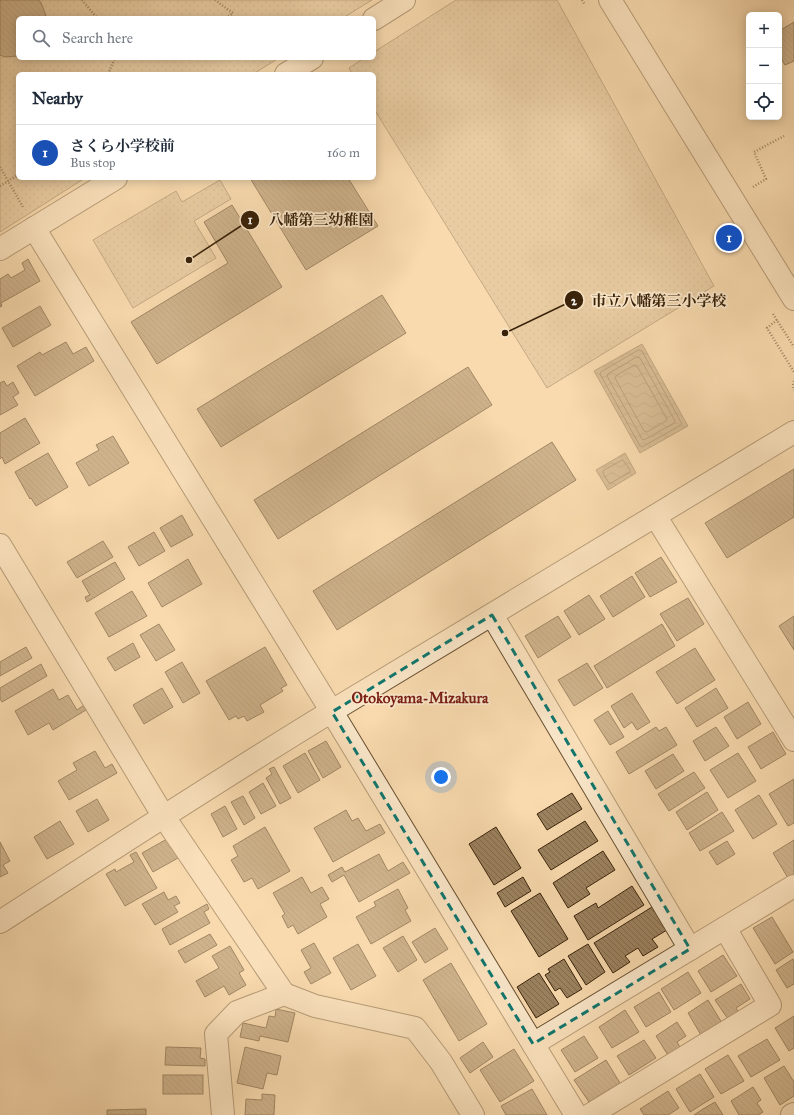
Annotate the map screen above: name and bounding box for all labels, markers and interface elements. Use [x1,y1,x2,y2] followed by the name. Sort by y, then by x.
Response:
[746,12,782,120] map controls
[746,12,782,48] button: +
[16,16,376,60] search box
[30,27,52,49] icon: search
[62,29,133,47] text: Search here
[746,48,782,84] button: −
[746,84,782,120] button: locate
[32,88,83,109] text: Nearby
[70,137,175,155] text: さくら小学校前
[42,145,48,161] text: 1
[327,145,360,161] text: 160 m
[70,155,116,171] text: Bus stop
[240,207,381,234] callout: 八幡第三幼稚園
[268,211,374,229] text: 八幡第三幼稚園
[248,213,253,227] text: 1
[716,223,742,253] pin: 1
[564,287,735,314] callout: 市立八幡第三小学校
[591,292,727,310] text: 市立八幡第三小学校
[571,294,578,308] text: 2
[352,689,489,708] district label: Otokoyama-Mizakura
[431,767,451,787] your location

